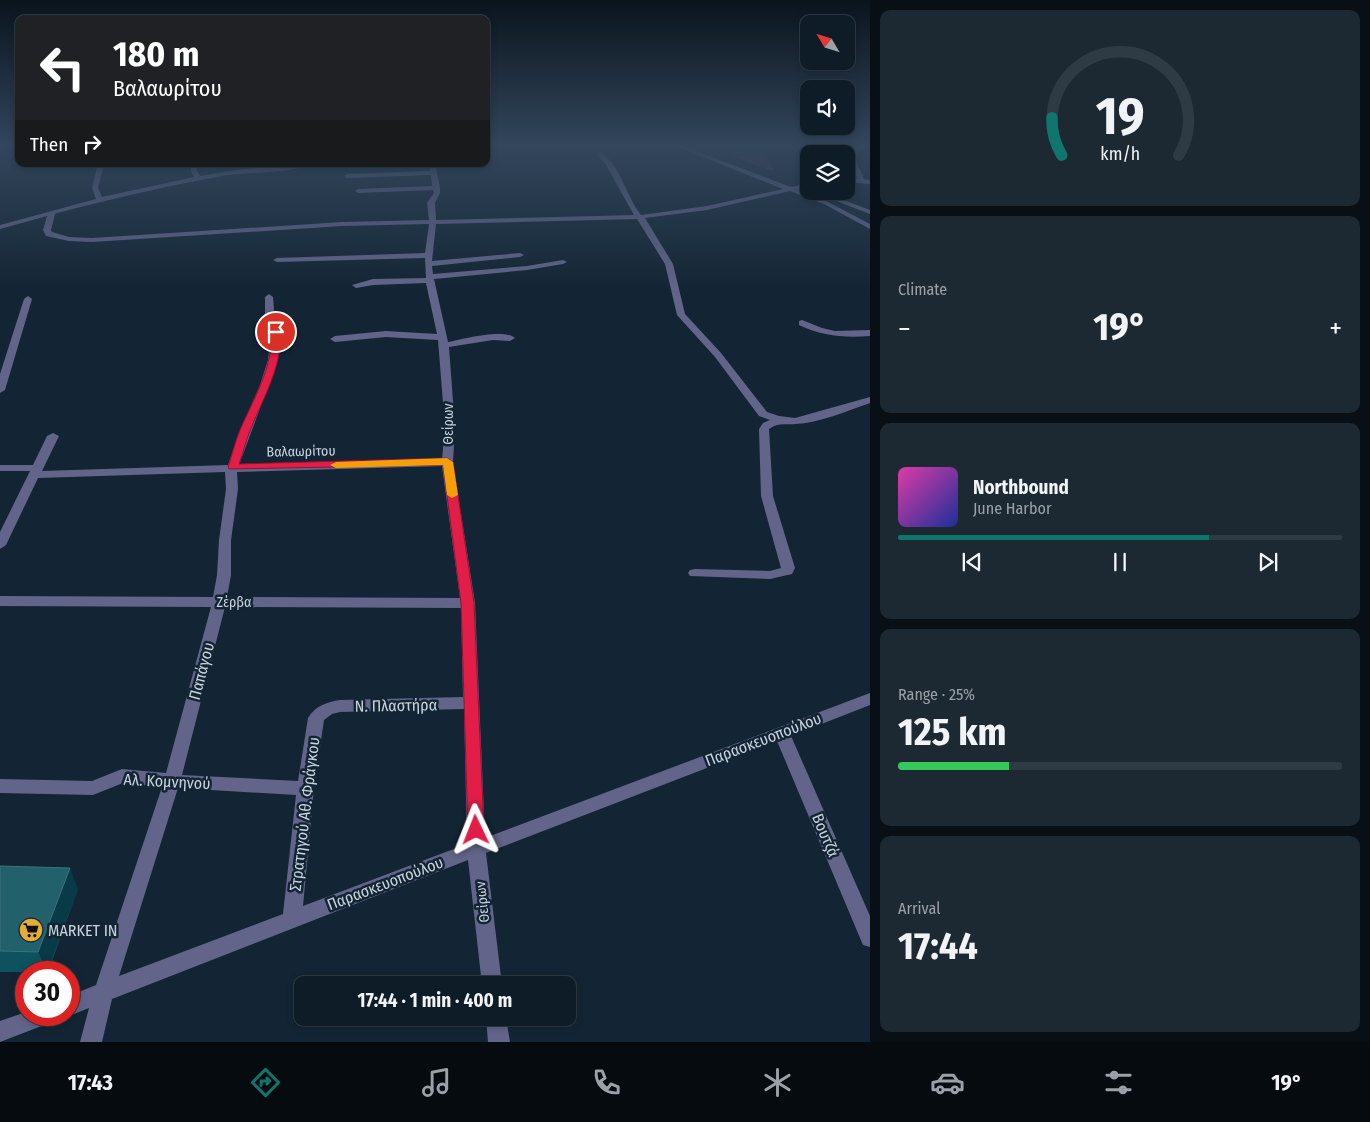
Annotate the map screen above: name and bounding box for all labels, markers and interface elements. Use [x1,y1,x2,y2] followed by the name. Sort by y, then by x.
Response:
[800,15,855,70] north arrow
[800,15,855,200] map controls
[113,33,199,75] text: 180 m
[30,35,95,100] icon: left
[113,75,222,102] text: Βαλαωρίτου
[800,80,855,135] button: sound
[1096,85,1144,148] text: 19
[78,130,106,158] icon: right
[30,133,68,156] text: Then
[1100,143,1140,165] text: km/h
[800,145,855,200] button: layers
[898,280,947,299] text: Climate
[1093,304,1147,350] text: 19°
[255,311,297,353] pin
[898,312,911,345] text: −
[1329,312,1342,345] text: +
[262,318,290,346] icon: arrive
[440,403,457,445] street label: Θείρων
[266,442,336,461] street label: Βαλαωρίτου
[973,476,1069,499] text: Northbound
[973,499,1051,518] text: June Harbor
[958,548,986,576] icon: previous
[1106,548,1134,576] icon: pause
[1254,548,1282,576] icon: next
[217,594,251,611] street label: Ζέρβα
[185,640,218,702] street label: Παπάγου
[898,685,975,704] text: Range · 25%
[355,695,437,716] street label: Ν. Πλαστήρα
[702,709,824,770] street label: Παρασκευοπούλου
[898,709,1007,755] text: 125 km
[286,736,323,892] street label: Στρατηγού Αθ. Φράγκου
[123,770,211,793] street label: Αλ. Κομνηνού
[449,803,501,855] position arrow
[808,811,843,860] street label: Βουτζά
[324,853,446,914] street label: Παρασκευοπούλου
[472,880,493,923] street label: Θείρων
[898,899,940,918] text: Arrival
[18,917,44,943] supermarket icon: MARKET IN
[48,921,118,940] place label: MARKET IN
[898,923,978,969] text: 17:44
[15,961,80,1026] speed limit sign: 30
[358,989,512,1012] text: 17:44 · 1 min · 400 m
[248,1065,283,1100] icon: directions
[419,1065,454,1100] icon: music
[589,1065,624,1100] icon: phone
[760,1065,795,1100] icon: climate
[930,1065,965,1100] icon: car
[1101,1065,1136,1100] icon: filters
[68,1069,113,1096] text: 17:43
[1271,1069,1302,1096] text: 19°

